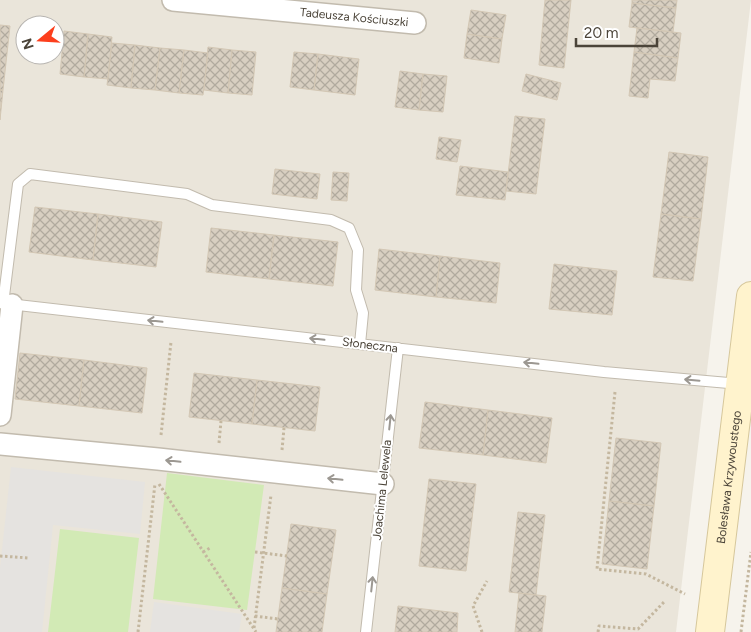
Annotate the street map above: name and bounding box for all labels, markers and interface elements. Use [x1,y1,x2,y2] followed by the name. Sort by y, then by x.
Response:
[299,5,409,29] street label: Tadeusza Kościuszki
[15,15,65,65] north arrow
[576,15,657,47] scale bar
[584,24,618,42] text: 20 m
[18,36,38,52] text: N
[148,316,164,326] one-way arrow
[309,334,325,344] one-way arrow
[341,335,399,355] street label: Słoneczna
[523,358,539,368] one-way arrow
[685,375,701,385] one-way arrow
[714,410,744,545] street label: Bolesława Krzywoustego
[385,414,395,430] one-way arrow
[370,439,394,541] street label: Joachima Lelewela
[165,456,181,466] one-way arrow
[327,474,343,484] one-way arrow
[367,576,377,592] one-way arrow

